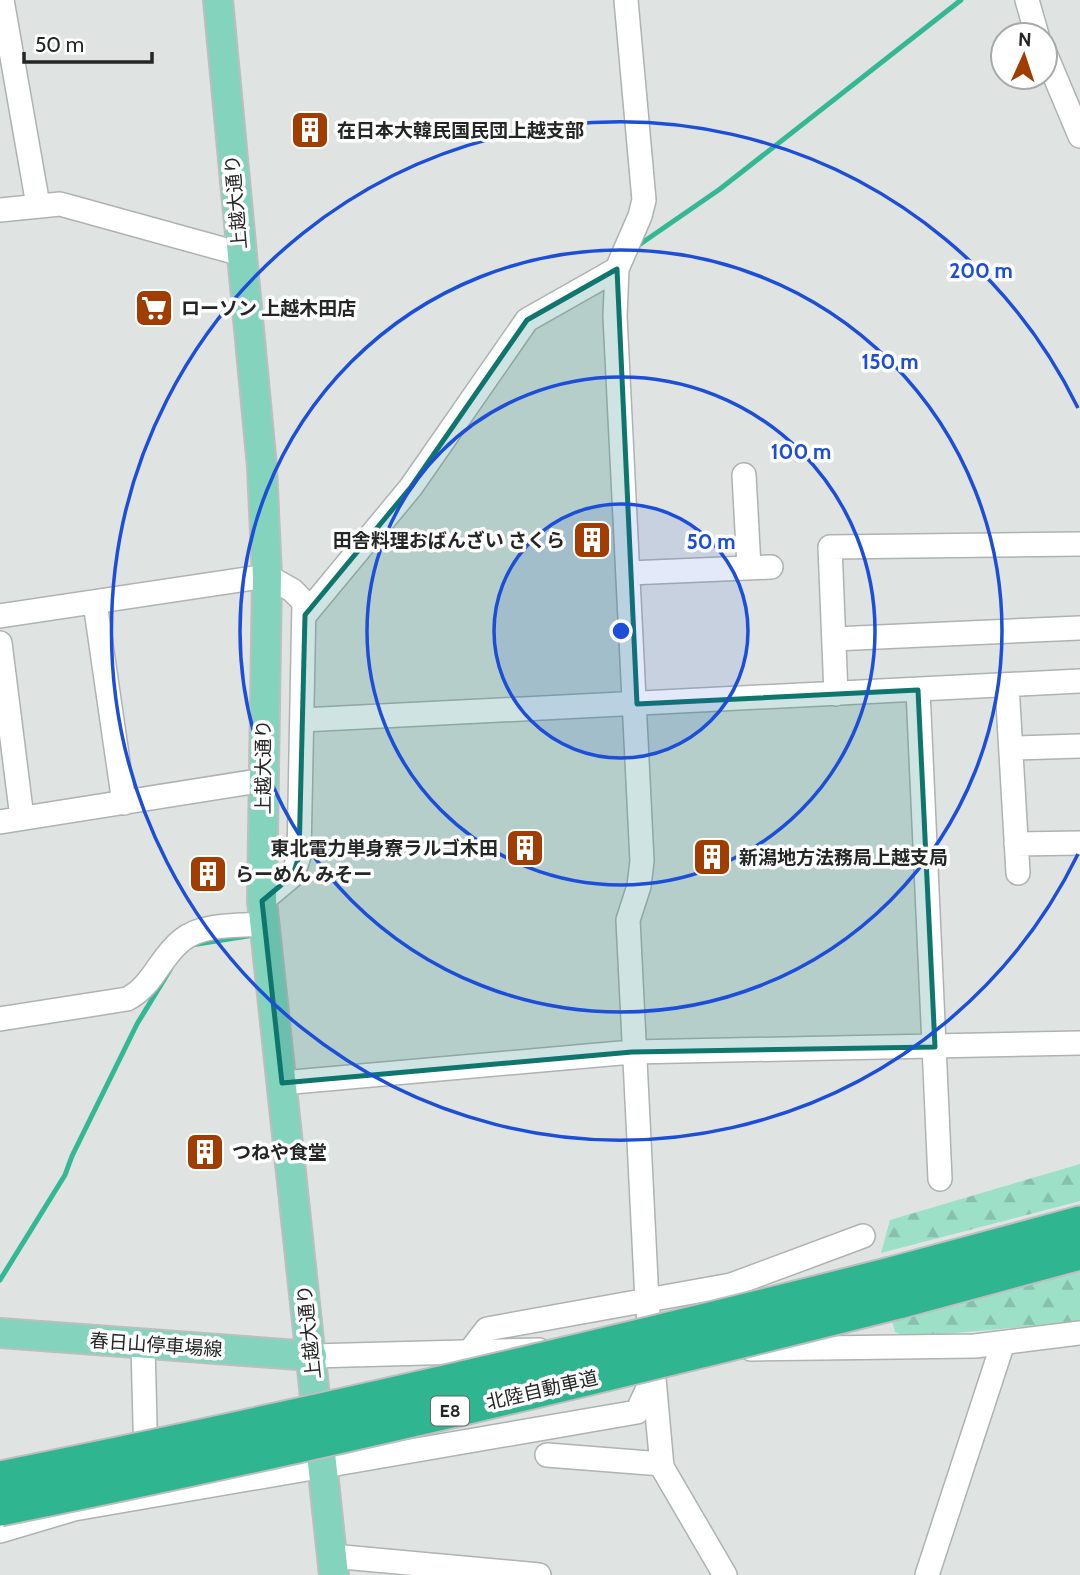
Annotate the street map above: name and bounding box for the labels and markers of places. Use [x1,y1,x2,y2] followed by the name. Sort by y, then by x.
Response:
[289,109,331,151] building icon: 在日本大韓民国民団上越支部
[337,119,584,142] place label: 在日本大韓民国民団上越支部
[133,287,175,329] supermarket icon: ローソン 上越木田店
[181,297,356,320] place label: ローソン 上越木田店
[571,519,613,561] building icon: 田舎料理おばんざい さくら
[333,529,565,552] place label: 田舎料理おばんざい さくら
[609,619,633,643] centre of rings
[504,827,546,869] building icon: 東北電力単身寮ラルゴ木田
[691,836,733,878] building icon: 新潟地方法務局上越支局
[270,837,498,860] place label: 東北電力単身寮ラルゴ木田
[739,846,948,869] place label: 新潟地方法務局上越支局
[187,853,229,895] building icon: らーめん みそー
[235,863,372,886] place label: らーめん みそー
[184,1131,226,1173] building icon: つねや食堂
[232,1141,327,1164] place label: つねや食堂

